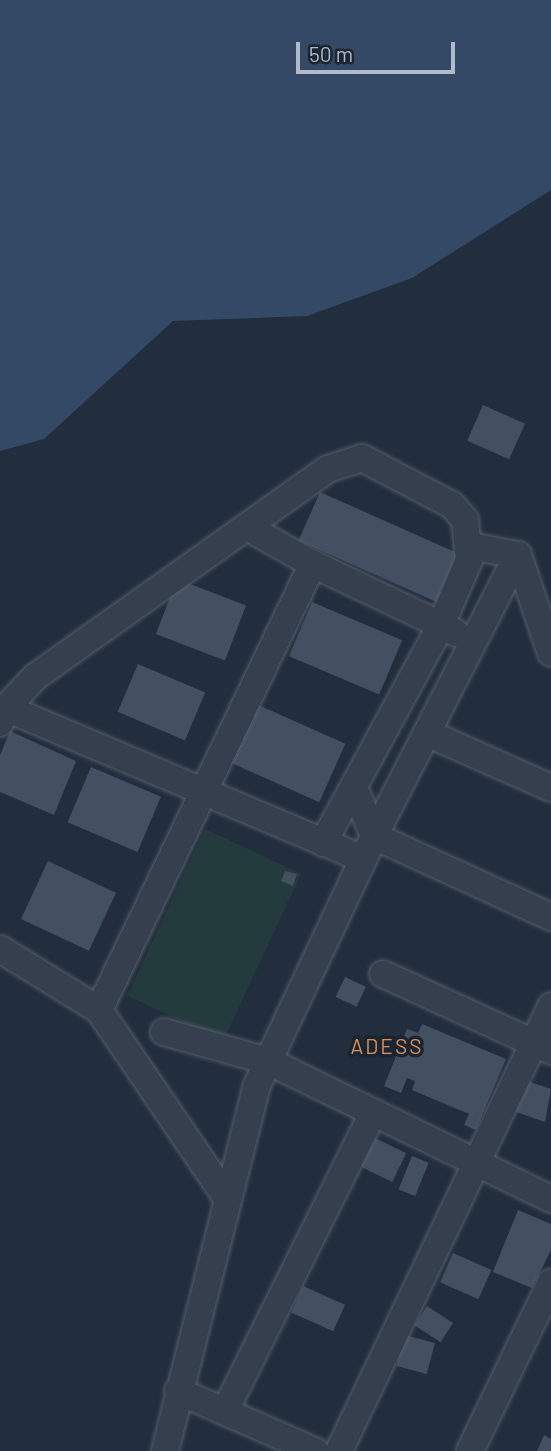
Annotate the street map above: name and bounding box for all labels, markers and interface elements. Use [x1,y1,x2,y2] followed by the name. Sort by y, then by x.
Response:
[299,28,458,72] scale bar
[309,41,353,66] text: 50 m
[351,1033,423,1059] district label: ADESS

